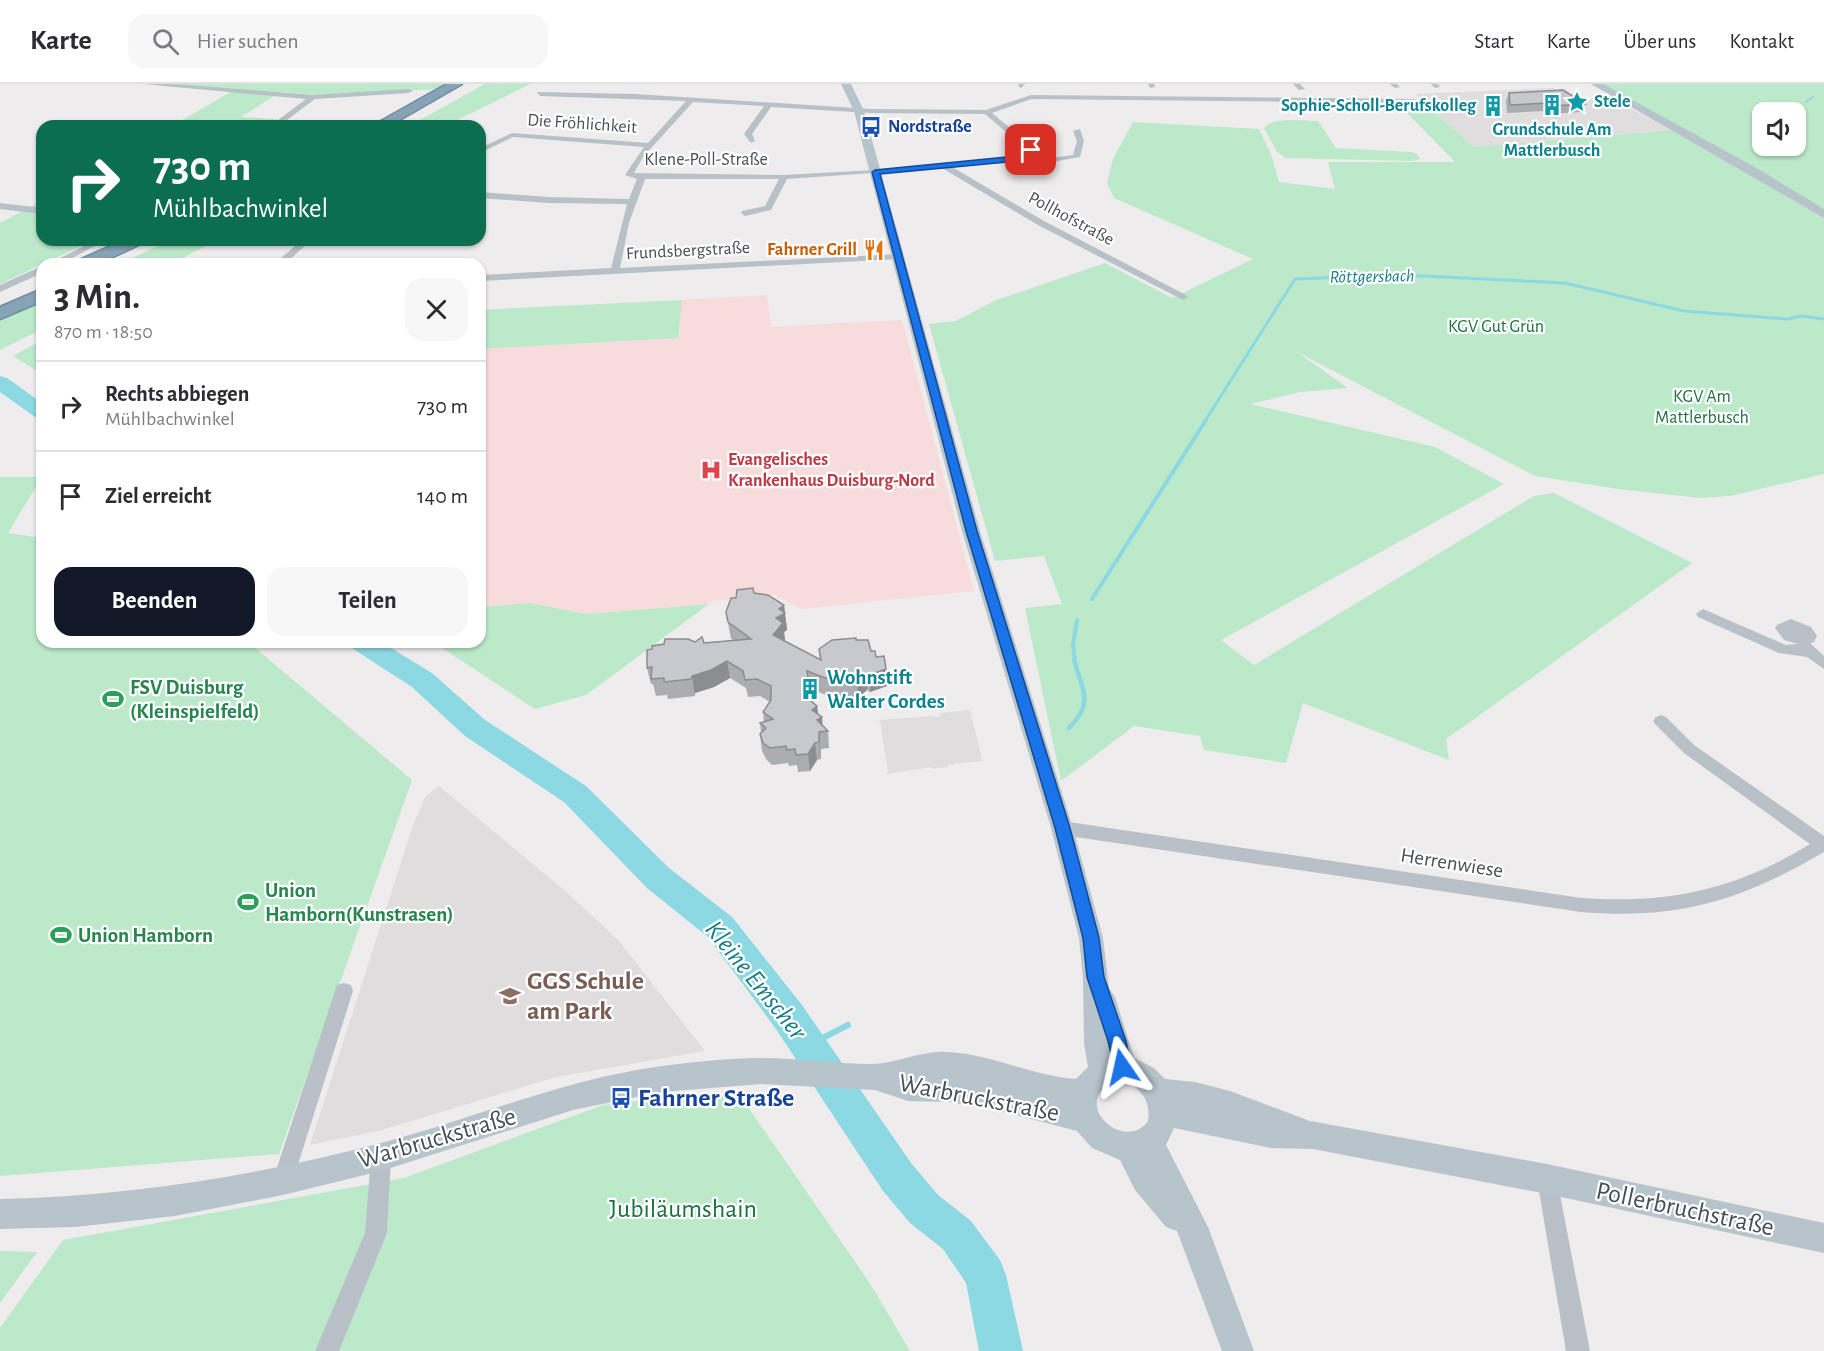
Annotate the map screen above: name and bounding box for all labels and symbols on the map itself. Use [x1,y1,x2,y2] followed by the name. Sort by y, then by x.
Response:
[1565,90,1589,114] place icon: Stele
[1540,93,1564,117] building icon: Grundschule Am Mattlerbusch
[1594,93,1631,111] place label: Stele
[1481,94,1505,118] building icon: Sophie-Scholl-Berufskolleg
[1281,97,1477,115] place label: Sophie-Scholl-Berufskolleg
[527,111,638,137] street label: Die Fröhlichkeit
[859,115,883,139] bus stop icon: Nordstraße
[888,118,972,136] place label: Nordstraße
[1493,121,1611,160] place label: Grundschule Am Mattlerbusch
[1005,124,1056,175] pin
[644,151,768,169] street label: Klene-Poll-Straße
[1025,189,1117,249] street label: Pollhofstraße
[862,238,886,262] restaurant icon: Fahrner Grill
[626,239,750,263] street label: Frundsbergstraße
[767,241,857,259] place label: Fahrner Grill
[1329,267,1415,287] water label: Röttgersbach
[1448,318,1544,336] park label: KGV Gut Grün
[1655,388,1749,427] park label: KGV Am Mattlerbusch
[728,451,935,490] place label: Evangelisches Krankenhaus Duisburg-Nord
[699,458,723,482] hospital icon: Evangelisches Krankenhaus Duisburg-Nord
[827,667,945,712] place label: Wohnstift Walter Cordes
[130,677,260,722] place label: FSV Duisburg (Kleinspielfeld)
[798,677,822,701] building icon: Wohnstift Walter Cordes
[101,687,125,711] sports icon: FSV Duisburg (Kleinspielfeld)
[1399,845,1505,881] street label: Herrenwiese
[265,880,454,925] place label: Union Hamborn(Kunstrasen)
[236,890,260,914] sports icon: Union Hamborn(Kunstrasen)
[700,915,813,1046] water label: Kleine Emscher
[49,923,73,947] sports icon: Union Hamborn
[78,925,213,946] place label: Union Hamborn
[527,968,644,1024] place label: GGS Schule am Park
[498,984,522,1008] school or university icon: GGS Schule am Park
[1090,1035,1154,1099] position arrow
[896,1070,1062,1126] street label: Warbruckstraße
[638,1085,794,1111] place label: Fahrner Straße
[609,1086,633,1110] bus stop icon: Fahrner Straße
[355,1103,519,1173] street label: Warbruckstraße
[1594,1177,1776,1241] street label: Pollerbruchstraße
[609,1196,757,1222] park label: Jubiläumshain

